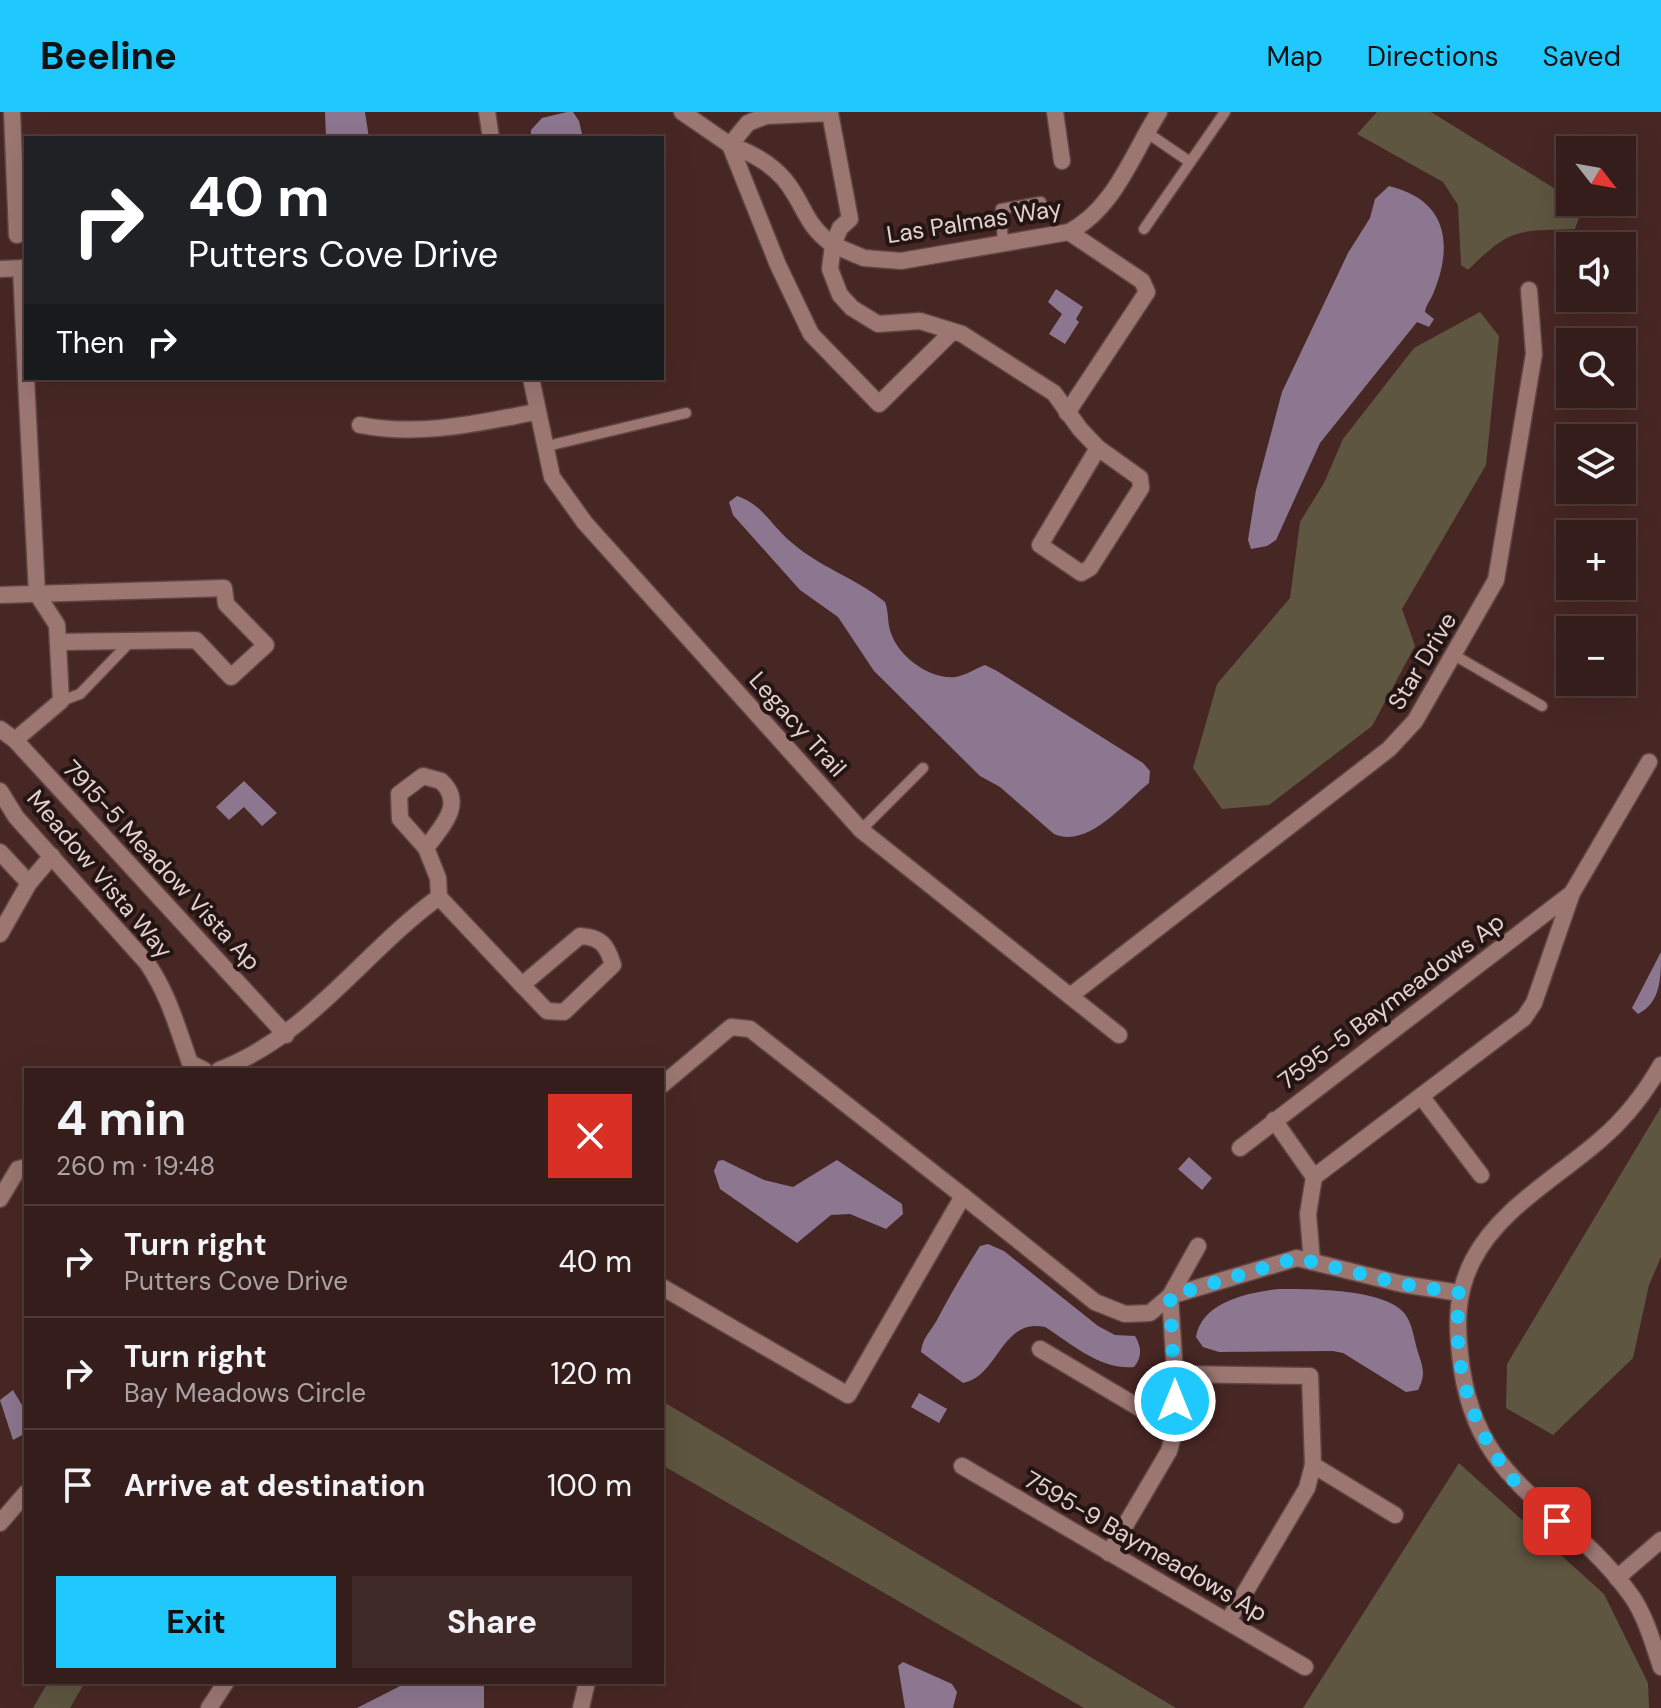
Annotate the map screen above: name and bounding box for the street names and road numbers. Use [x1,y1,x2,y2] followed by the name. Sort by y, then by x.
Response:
[884,192,1064,250] street label: Las Palmas Way
[1381,607,1463,715] street label: Star Drive
[743,665,853,783] street label: Legacy Trail
[56,753,268,977] street label: 7915-5 Meadow Vista Ap
[20,783,180,965] street label: Meadow Vista Way
[1272,906,1510,1096] street label: 7595-5 Baymeadows Ap
[1019,1464,1273,1628] street label: 7595-9 Baymeadows Ap

